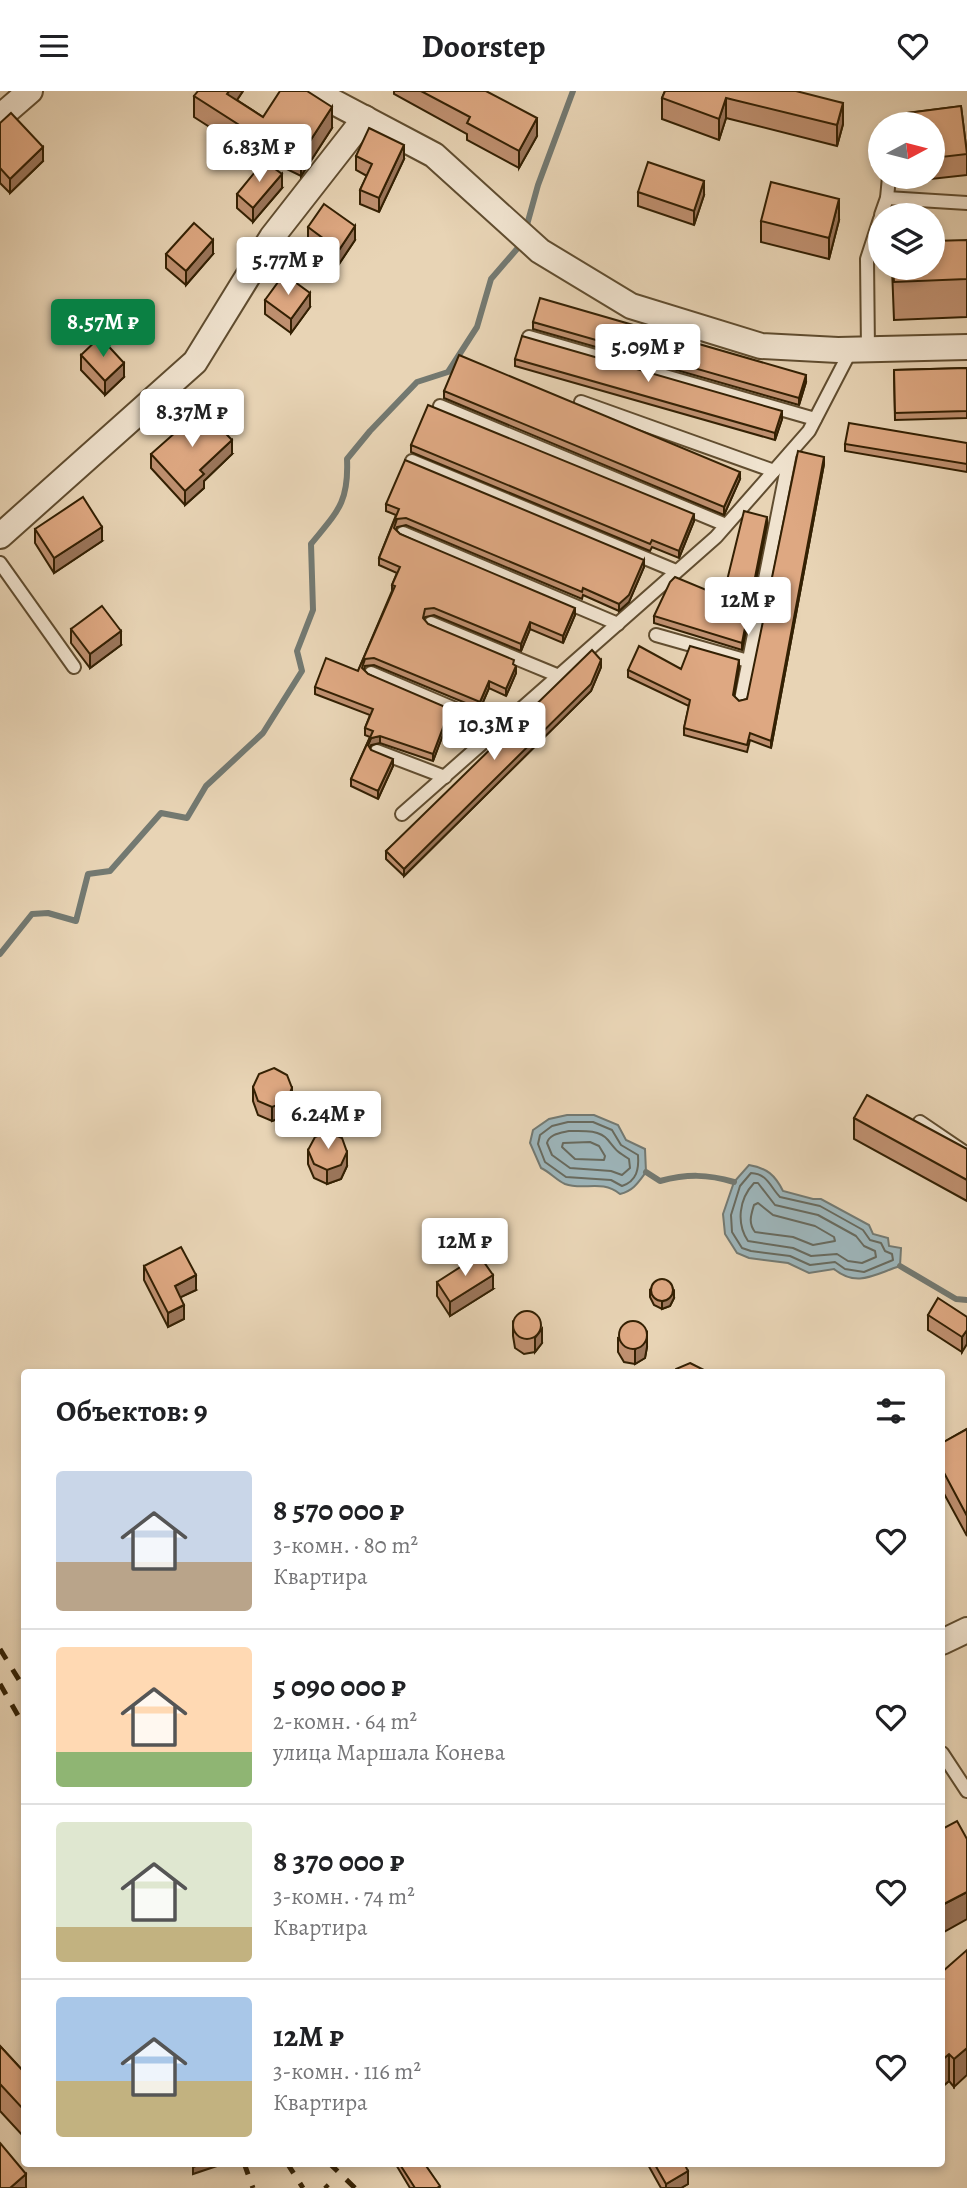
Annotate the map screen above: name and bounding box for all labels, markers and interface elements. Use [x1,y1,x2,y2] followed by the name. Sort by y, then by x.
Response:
[422,24,545,68] text: Doorstep
[35,27,73,65] icon: menu
[894,27,932,65] icon: heart
[868,112,945,189] north arrow
[868,112,945,280] map controls
[194,125,324,184] pin: 6.83M ₽
[222,131,296,162] text: 6.83M ₽
[868,203,945,280] button: layers
[223,237,353,297] pin: 5.77M ₽
[253,244,323,275] text: 5.77M ₽
[38,299,168,359] pin: 8.57M ₽
[67,306,139,337] text: 8.57M ₽
[583,324,713,384] pin: 5.09M ₽
[611,331,685,362] text: 5.09M ₽
[127,389,257,449] pin: 8.37M ₽
[156,396,228,427] text: 8.37M ₽
[699,577,797,637] pin: 12M ₽
[721,584,775,615] text: 12M ₽
[429,703,559,762] pin: 10.3M ₽
[458,709,530,740] text: 10.3M ₽
[263,1091,393,1151] pin: 6.24M ₽
[291,1098,365,1129] text: 6.24M ₽
[416,1219,514,1278] pin: 12M ₽
[438,1225,492,1256] text: 12M ₽
[56,1391,208,1431] text: Объектов: 9
[872,1392,910,1430] icon: filters
[273,1490,404,1530] text: 8 570 000 ₽
[112,1499,196,1583] icon: home
[872,1522,910,1560] icon: heart
[273,1530,418,1561] text: 3-комн. · 80 m²
[273,1561,368,1592] text: Квартира
[273,1666,406,1706] text: 5 090 000 ₽
[112,1675,196,1759] icon: home
[872,1698,910,1736] icon: heart
[273,1706,417,1737] text: 2-комн. · 64 m²
[273,1737,505,1768] text: улица Маршала Конева
[273,1841,404,1881] text: 8 370 000 ₽
[112,1850,196,1934] icon: home
[872,1873,910,1911] icon: heart
[273,1881,415,1912] text: 3-комн. · 74 m²
[273,1912,368,1943] text: Квартира
[273,2016,344,2056] text: 12M ₽
[112,2025,196,2109] icon: home
[872,2048,910,2086] icon: heart
[273,2056,421,2087] text: 3-комн. · 116 m²
[273,2087,368,2118] text: Квартира

